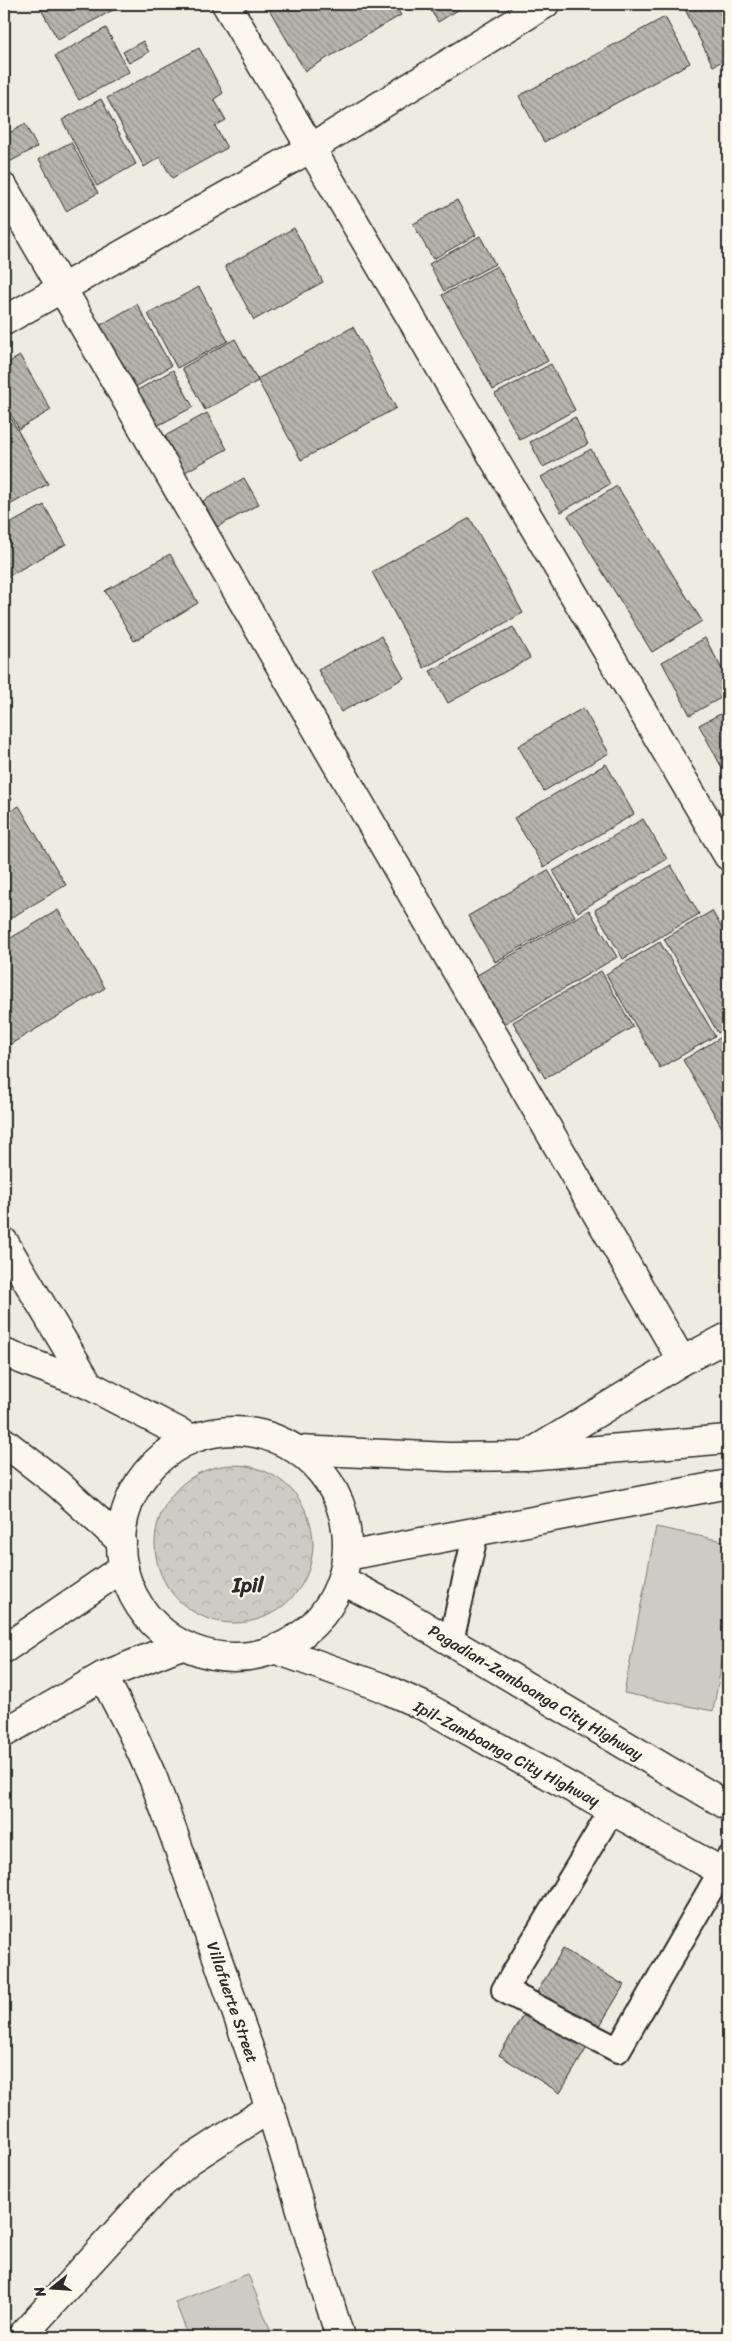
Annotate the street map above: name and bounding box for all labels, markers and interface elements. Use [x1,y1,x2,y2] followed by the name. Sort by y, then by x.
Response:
[231,1566,265,1604] district label: Ipil
[423,1616,650,1769] street label: Pagadian-Zamboanga City Highway
[408,1692,606,1815] street label: Ipil-Zamboanga City Highway
[198,1938,267,2067] street label: Villafuerte Street
[28,2264,78,2314] north arrow
[27,2283,54,2301] text: N

